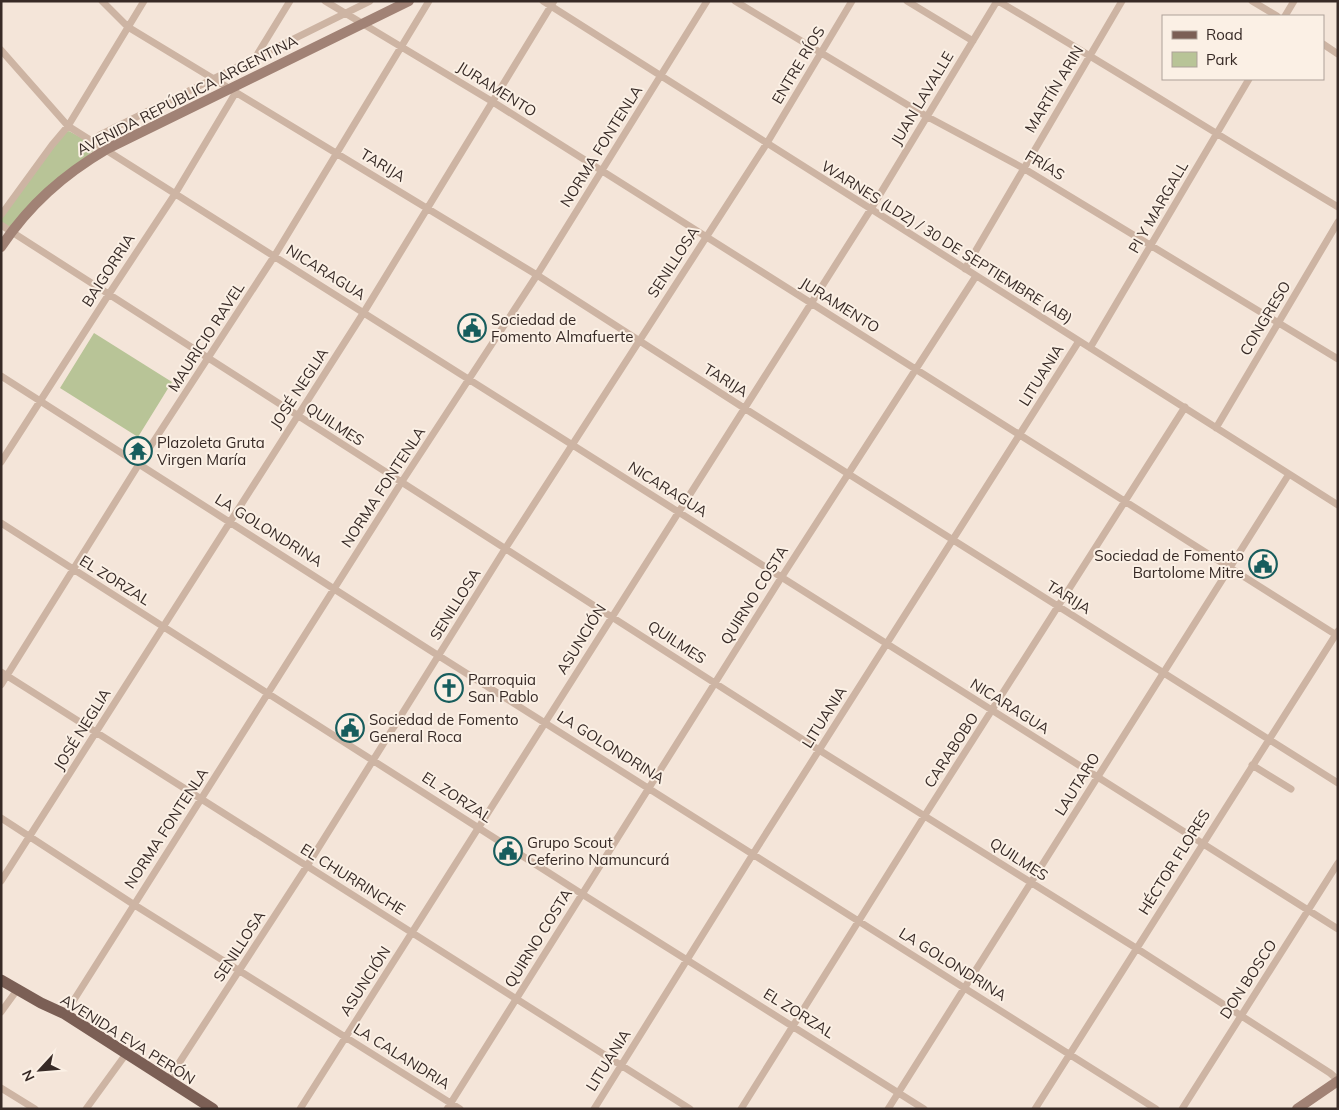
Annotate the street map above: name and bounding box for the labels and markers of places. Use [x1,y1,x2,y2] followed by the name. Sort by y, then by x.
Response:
[491,310,633,346] place label: Sociedad de Fomento Almafuerte
[457,313,487,343] public building icon: Sociedad de Fomento Almafuerte
[157,433,265,469] place label: Plazoleta Gruta Virgen María
[123,436,153,466] temple icon: Plazoleta Gruta Virgen María
[1094,546,1244,582] place label: Sociedad de Fomento Bartolome Mitre
[1248,549,1278,579] public building icon: Sociedad de Fomento Bartolome Mitre
[468,670,539,706] place label: Parroquia San Pablo
[434,673,464,703] church icon: Parroquia San Pablo
[369,710,519,746] place label: Sociedad de Fomento General Roca
[335,713,365,743] public building icon: Sociedad de Fomento General Roca
[527,833,670,869] place label: Grupo Scout Ceferino Namuncurá
[493,836,523,866] public building icon: Grupo Scout Ceferino Namuncurá

